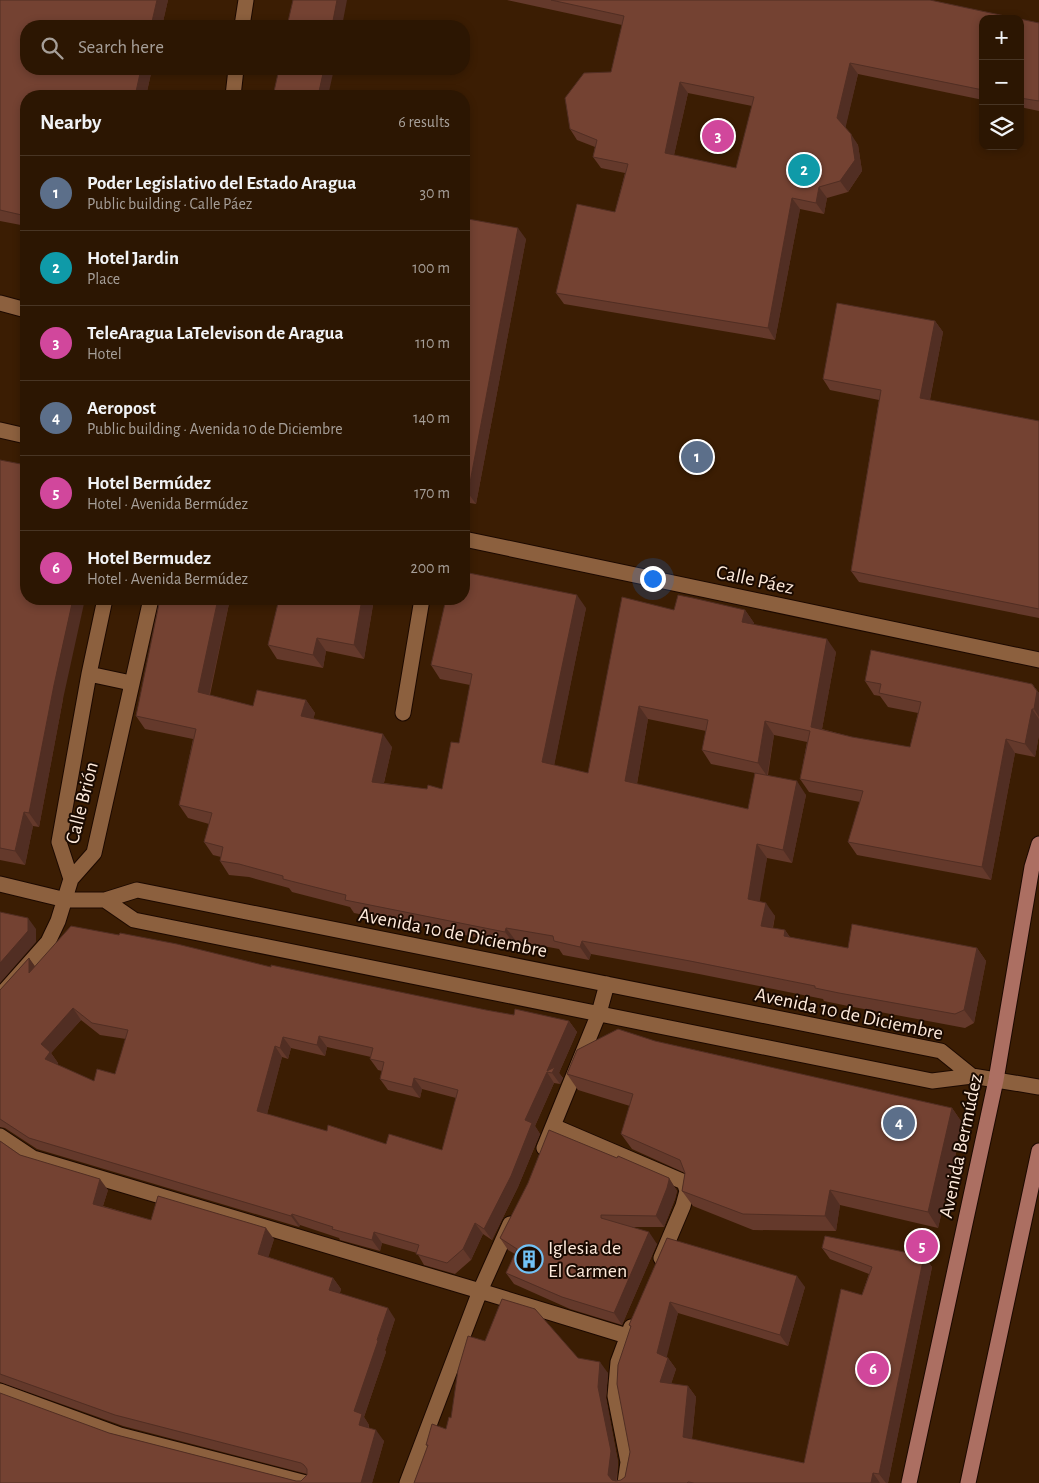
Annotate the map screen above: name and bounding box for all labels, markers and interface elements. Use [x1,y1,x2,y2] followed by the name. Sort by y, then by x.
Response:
[979,15,1024,150] map controls
[979,15,1024,60] button: +
[20,20,470,75] search box
[38,34,66,62] icon: search
[78,38,164,57] text: Search here
[979,60,1024,105] button: −
[979,105,1024,150] button: layers
[40,112,101,133] text: Nearby
[398,114,450,130] text: 6 results
[702,117,734,155] pin: 3
[788,151,820,189] pin: 2
[87,174,356,193] text: Poder Legislativo del Estado Aragua
[53,185,59,201] text: 1
[420,185,450,201] text: 30 m
[87,196,252,212] text: Public building · Calle Páez
[87,249,179,268] text: Hotel Jardin
[52,260,60,276] text: 2
[412,260,450,276] text: 100 m
[87,271,120,287] text: Place
[87,324,344,343] text: TeleAragua LaTelevison de Aragua
[53,335,59,351] text: 3
[415,335,450,351] text: 110 m
[87,346,122,362] text: Hotel
[87,399,156,418] text: Aeropost
[52,410,60,426] text: 4
[413,410,450,426] text: 140 m
[87,421,343,437] text: Public building · Avenida 10 de Diciembre
[681,438,713,476] pin: 1
[87,474,211,493] text: Hotel Bermúdez
[53,485,59,501] text: 5
[414,485,450,501] text: 170 m
[87,496,248,512] text: Hotel · Avenida Bermúdez
[87,549,211,568] text: Hotel Bermudez
[52,560,60,576] text: 6
[410,560,450,576] text: 200 m
[714,562,796,598] street label: Calle Páez
[640,566,666,592] your location
[87,571,248,587] text: Hotel · Avenida Bermúdez
[62,760,102,846] street label: Calle Brión
[357,905,549,961] street label: Avenida 10 de Diciembre
[753,984,945,1044] street label: Avenida 10 de Diciembre
[936,1072,986,1220] street label: Avenida Bermúdez
[883,1104,915,1142] pin: 4
[906,1227,938,1265] pin: 5
[548,1238,627,1281] place label: Iglesia de El Carmen
[514,1244,544,1274] building icon: Iglesia de El Carmen
[857,1350,889,1388] pin: 6

